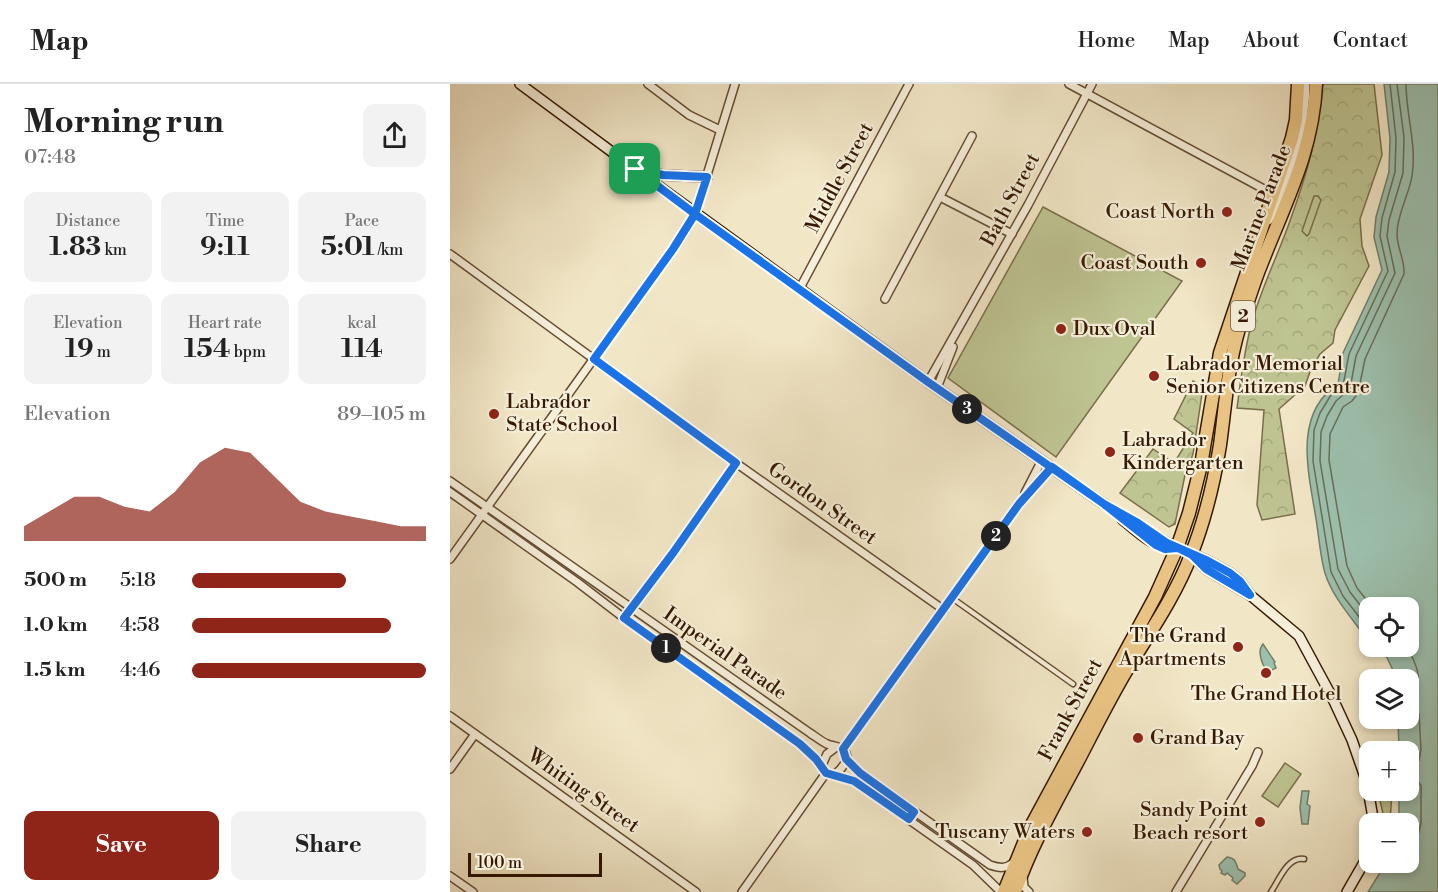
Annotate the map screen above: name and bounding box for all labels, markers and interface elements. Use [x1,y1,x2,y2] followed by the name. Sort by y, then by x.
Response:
[30,24,89,59] text: Map
[1078,28,1135,54] text: Home
[1168,28,1210,54] text: Map
[1243,28,1300,54] text: About
[1333,28,1408,54] text: Contact
[24,102,224,143] text: Morning run
[363,104,426,167] button: share
[800,119,880,237] street label: Middle Street
[1227,142,1297,274] street label: Marine Parade
[609,143,660,194] pin
[24,145,76,170] text: 07:48
[976,149,1046,252] street label: Bath Street
[618,152,651,185] icon: arrive
[1105,200,1215,225] place label: Coast North
[1220,205,1234,219] marker: Coast North
[56,211,120,231] text: Distance
[206,211,244,231] text: Time
[345,211,379,231] text: Pace
[49,231,101,263] text: 1.83
[200,231,250,263] text: 9:11
[321,231,375,263] text: 5:01
[101,240,127,260] text: km
[375,240,403,260] text: /km
[1080,251,1189,276] place label: Coast South
[1194,256,1208,270] marker: Coast South
[1231,301,1255,331] road number: 2
[53,313,123,333] text: Elevation
[188,313,262,333] text: Heart rate
[347,313,377,333] text: kcal
[1073,317,1156,342] place label: Dux Oval
[1054,322,1068,336] marker: Dux Oval
[65,333,94,365] text: 19
[184,333,230,365] text: 154
[341,333,383,365] text: 114
[94,342,111,362] text: m
[230,342,266,362] text: bpm
[1166,352,1370,400] place label: Labrador Memorial Senior Citizens Centre
[1147,369,1161,383] marker: Labrador Memorial Senior Citizens Centre
[506,390,618,438] place label: Labrador State School
[952,394,982,424] pin: 3
[962,399,972,419] text: 3
[24,402,111,427] text: Elevation
[337,402,426,427] text: 89–105 m
[487,407,501,421] marker: Labrador State School
[1122,428,1244,476] place label: Labrador Kindergarten
[1103,445,1117,459] marker: Labrador Kindergarten
[763,457,881,551] street label: Gordon Street
[981,521,1011,551] pin: 2
[991,526,1001,546] text: 2
[24,568,87,593] text: 500 m
[120,568,156,593] text: 5:18
[1359,597,1419,873] map controls
[1359,597,1419,657] button: locate
[658,602,792,706] street label: Imperial Parade
[24,613,88,638] text: 1.0 km
[120,613,160,638] text: 4:58
[1118,624,1227,672] place label: The Grand Apartments
[651,633,681,663] pin: 1
[662,638,670,658] text: 1
[1231,640,1245,654] marker: The Grand Apartments
[1034,655,1108,765] street label: Frank Street
[24,658,85,683] text: 1.5 km
[120,658,160,683] text: 4:46
[1259,666,1273,680] marker: The Grand Hotel
[1359,669,1419,729] button: layers
[1191,682,1341,707] place label: The Grand Hotel
[1150,726,1245,751] place label: Grand Bay
[1131,731,1145,745] marker: Grand Bay
[1359,741,1419,801] button: +
[521,743,644,839] street label: Whiting Street
[1132,798,1248,846] place label: Sandy Point Beach resort
[24,811,219,880] button: Save
[231,811,426,880] button: Share
[1359,813,1419,873] button: −
[1253,815,1267,829] marker: Sandy Point Beach resort
[935,820,1075,845] place label: Tuscany Waters
[1080,825,1094,839] marker: Tuscany Waters
[468,850,602,878] scale bar
[477,853,522,873] text: 100 m

